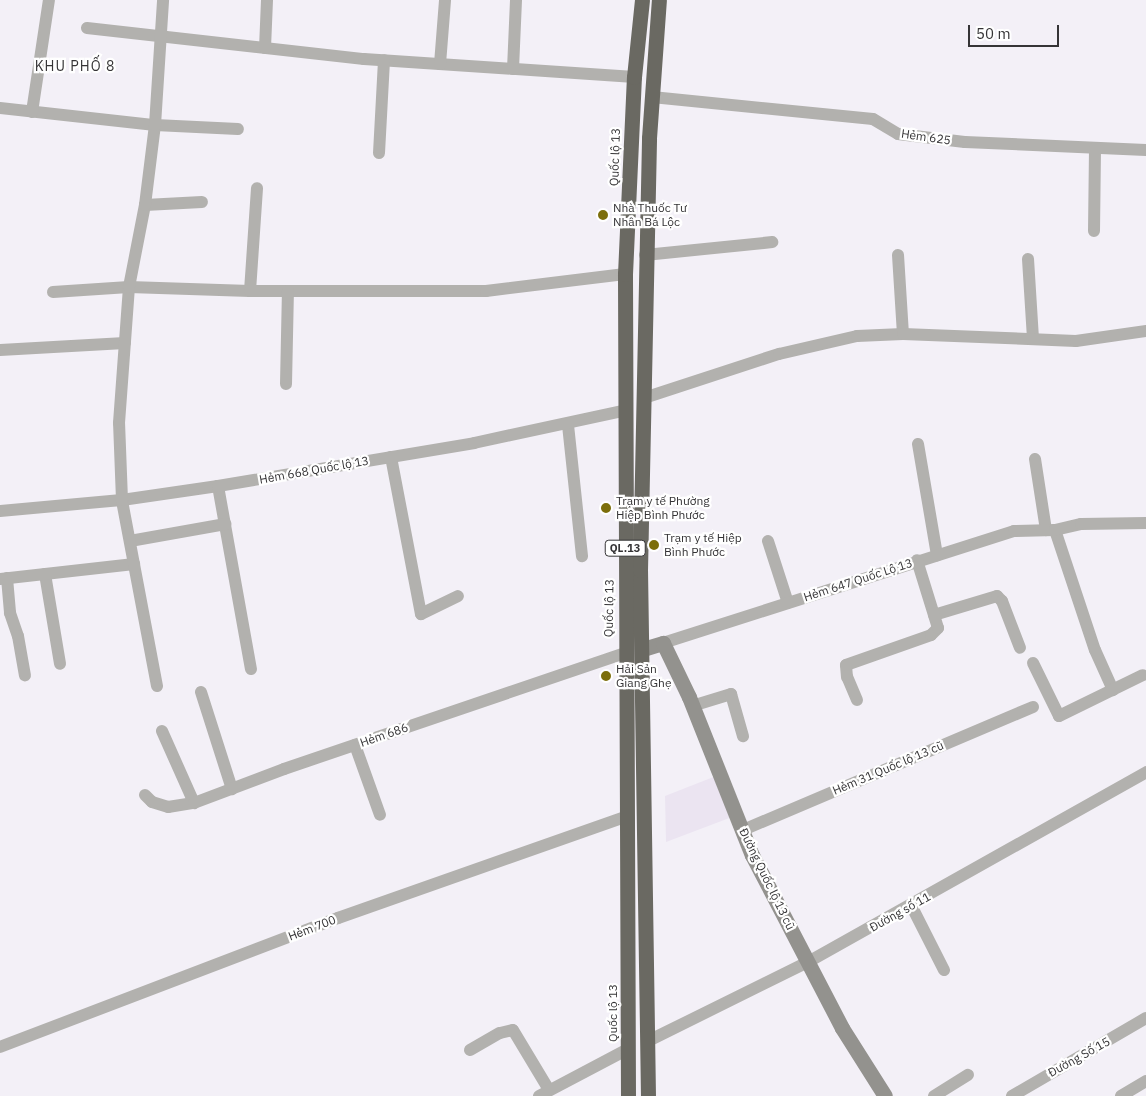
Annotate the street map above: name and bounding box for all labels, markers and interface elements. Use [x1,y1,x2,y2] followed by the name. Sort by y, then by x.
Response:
[971,15,1062,47] scale bar
[976,24,1011,43] text: 50 m
[34,58,116,74] district label: KHU PHỐ 8
[900,126,952,148] street label: Hẻm 625
[607,128,623,186] street label: Quốc lộ 13
[613,201,687,229] place label: Nhà Thuốc Tư Nhân Bá Lộc
[597,209,609,221] marker: Nhà Thuốc Tư Nhân Bá Lộc
[258,453,370,487] street label: Hẻm 668 Quốc lộ 13
[616,494,710,522] place label: Trạm y tế Phường Hiệp Bình Phước
[600,502,612,514] marker: Trạm y tế Phường Hiệp Bình Phước
[664,531,742,559] place label: Trạm y tế Hiệp Bình Phước
[648,539,660,551] marker: Trạm y tế Hiệp Bình Phước
[604,540,646,556] road number: QL.13
[802,556,914,604] street label: Hẻm 647 Quốc Lộ 13
[601,579,617,637] street label: Quốc lộ 13
[616,662,671,690] place label: Hải Sản Giang Ghẹ
[600,670,612,682] marker: Hải Sản Giang Ghẹ
[358,720,410,750] street label: Hẻm 686
[830,738,946,798] street label: Hẻm 31 Quốc lộ 13 cũ
[736,826,798,932] street label: Đường Quốc lộ 13 cũ
[867,889,933,935] street label: Đường số 11
[286,912,338,944] street label: Hẻm 700
[606,984,620,1042] street label: Quốc lộ 13
[1046,1034,1112,1080] street label: Đường Số 15

